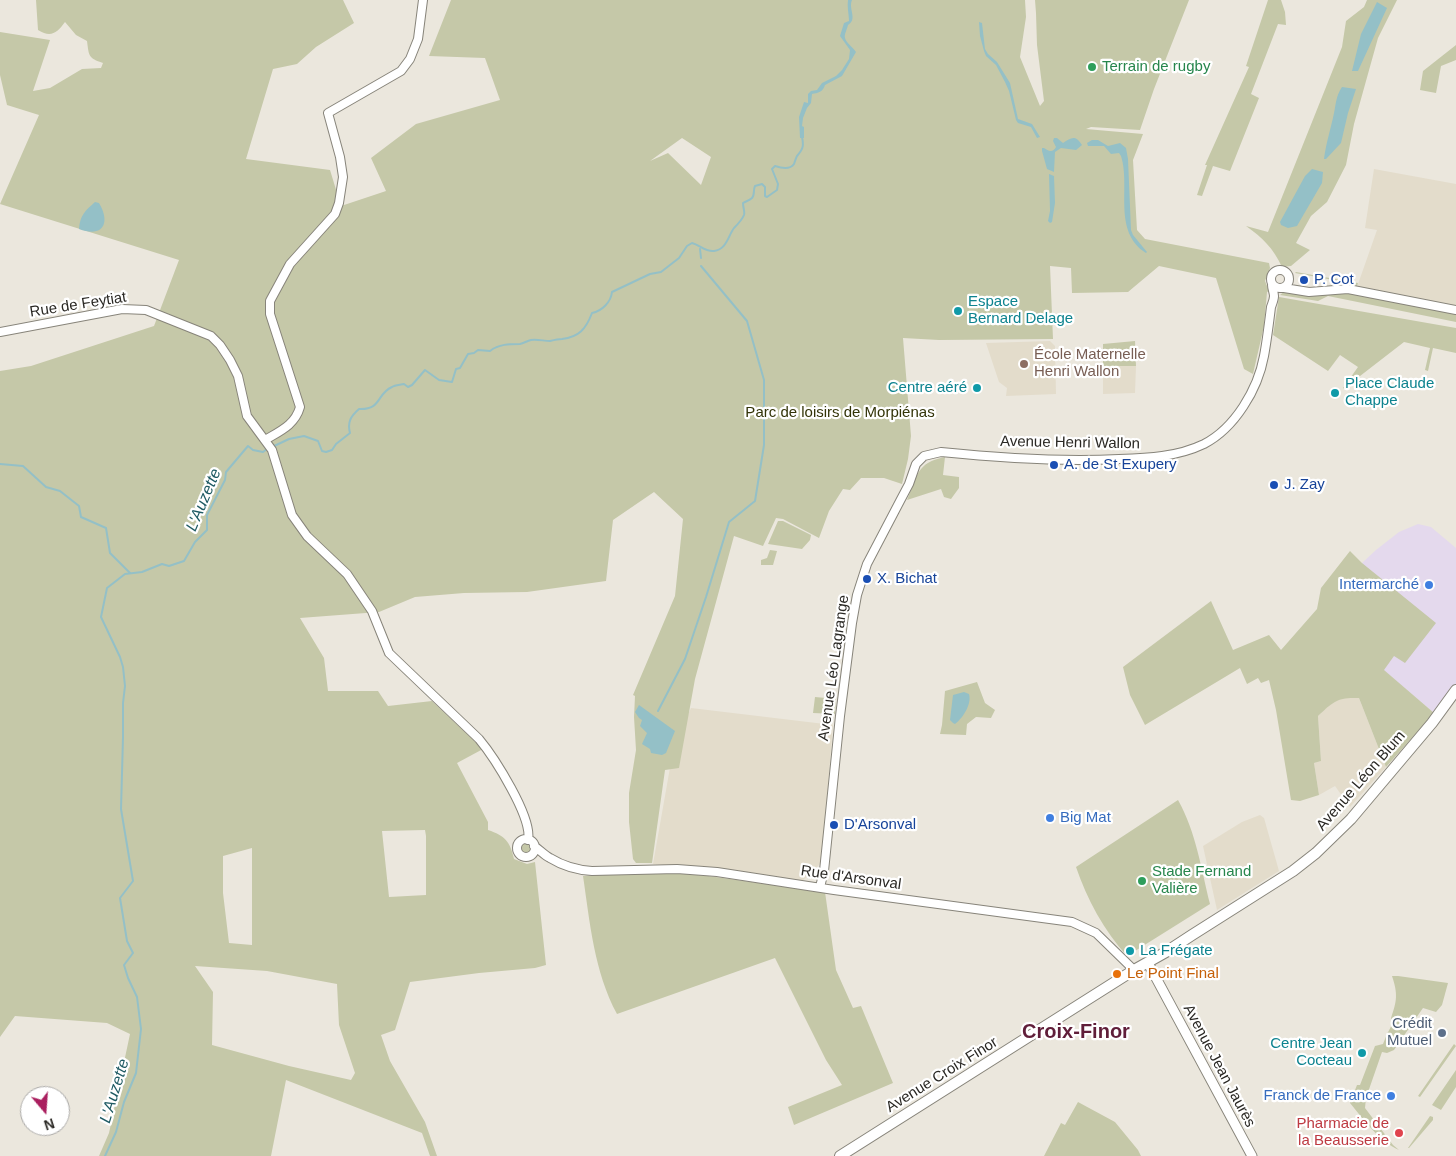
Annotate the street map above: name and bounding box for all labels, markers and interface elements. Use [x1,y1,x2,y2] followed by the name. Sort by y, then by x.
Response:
[1102,58,1210,76] place label: Terrain de rugby
[1086,61,1098,73] marker: Terrain de rugby
[1314,271,1354,289] place label: P. Cot
[1298,274,1310,286] marker: P. Cot
[28,288,128,322] street label: Rue de Feytiat
[968,293,1073,328] place label: Espace Bernard Delage
[952,305,964,317] marker: Espace Bernard Delage
[1034,346,1146,381] place label: École Maternelle Henri Wallon
[1018,358,1030,370] marker: École Maternelle Henri Wallon
[1345,375,1434,410] place label: Place Claude Chappe
[888,379,967,397] place label: Centre aéré
[971,382,983,394] marker: Centre aéré
[1329,387,1341,399] marker: Place Claude Chappe
[745,404,935,422] park label: Parc de loisirs de Morpiénas
[1000,433,1140,453] street label: Avenue Henri Wallon
[1064,456,1177,474] place label: A. de St Exupery
[1048,459,1060,471] marker: A. de St Exupery
[182,466,226,534] water label: L'Auzette
[1284,476,1325,494] place label: J. Zay
[1268,479,1280,491] marker: J. Zay
[877,570,937,588] place label: X. Bichat
[861,573,873,585] marker: X. Bichat
[1339,576,1419,594] place label: Intermarché
[1423,579,1435,591] marker: Intermarché
[815,594,853,742] street label: Avenue Léo Lagrange
[1313,727,1409,835] street label: Avenue Léon Blum
[1060,809,1111,827] place label: Big Mat
[1044,812,1056,824] marker: Big Mat
[844,816,916,834] place label: D'Arsonval
[828,819,840,831] marker: D'Arsonval
[800,862,902,894] street label: Rue d'Arsonval
[1152,863,1251,898] place label: Stade Fernand Valière
[1136,875,1148,887] marker: Stade Fernand Valière
[1140,942,1213,960] place label: La Frégate
[1124,945,1136,957] marker: La Frégate
[1127,965,1219,983] place label: Le Point Final
[1111,968,1123,980] marker: Le Point Final
[1179,1002,1259,1130] street label: Avenue Jean Jaurès
[1387,1015,1432,1050] place label: Crédit Mutuel
[1022,1020,1130,1044] district label: Croix-Finor
[1436,1027,1448,1039] marker: Crédit Mutuel
[883,1033,1001,1117] street label: Avenue Croix Finor
[1270,1035,1352,1070] place label: Centre Jean Cocteau
[1356,1047,1368,1059] marker: Centre Jean Cocteau
[96,1057,134,1125] water label: L'Auzette
[20,1086,70,1136] north arrow
[1263,1087,1381,1105] place label: Franck de France
[1385,1090,1397,1102] marker: Franck de France
[42,1115,57,1133] text: N
[1296,1115,1389,1150] place label: Pharmacie de la Beausserie
[1393,1127,1405,1139] marker: Pharmacie de la Beausserie

